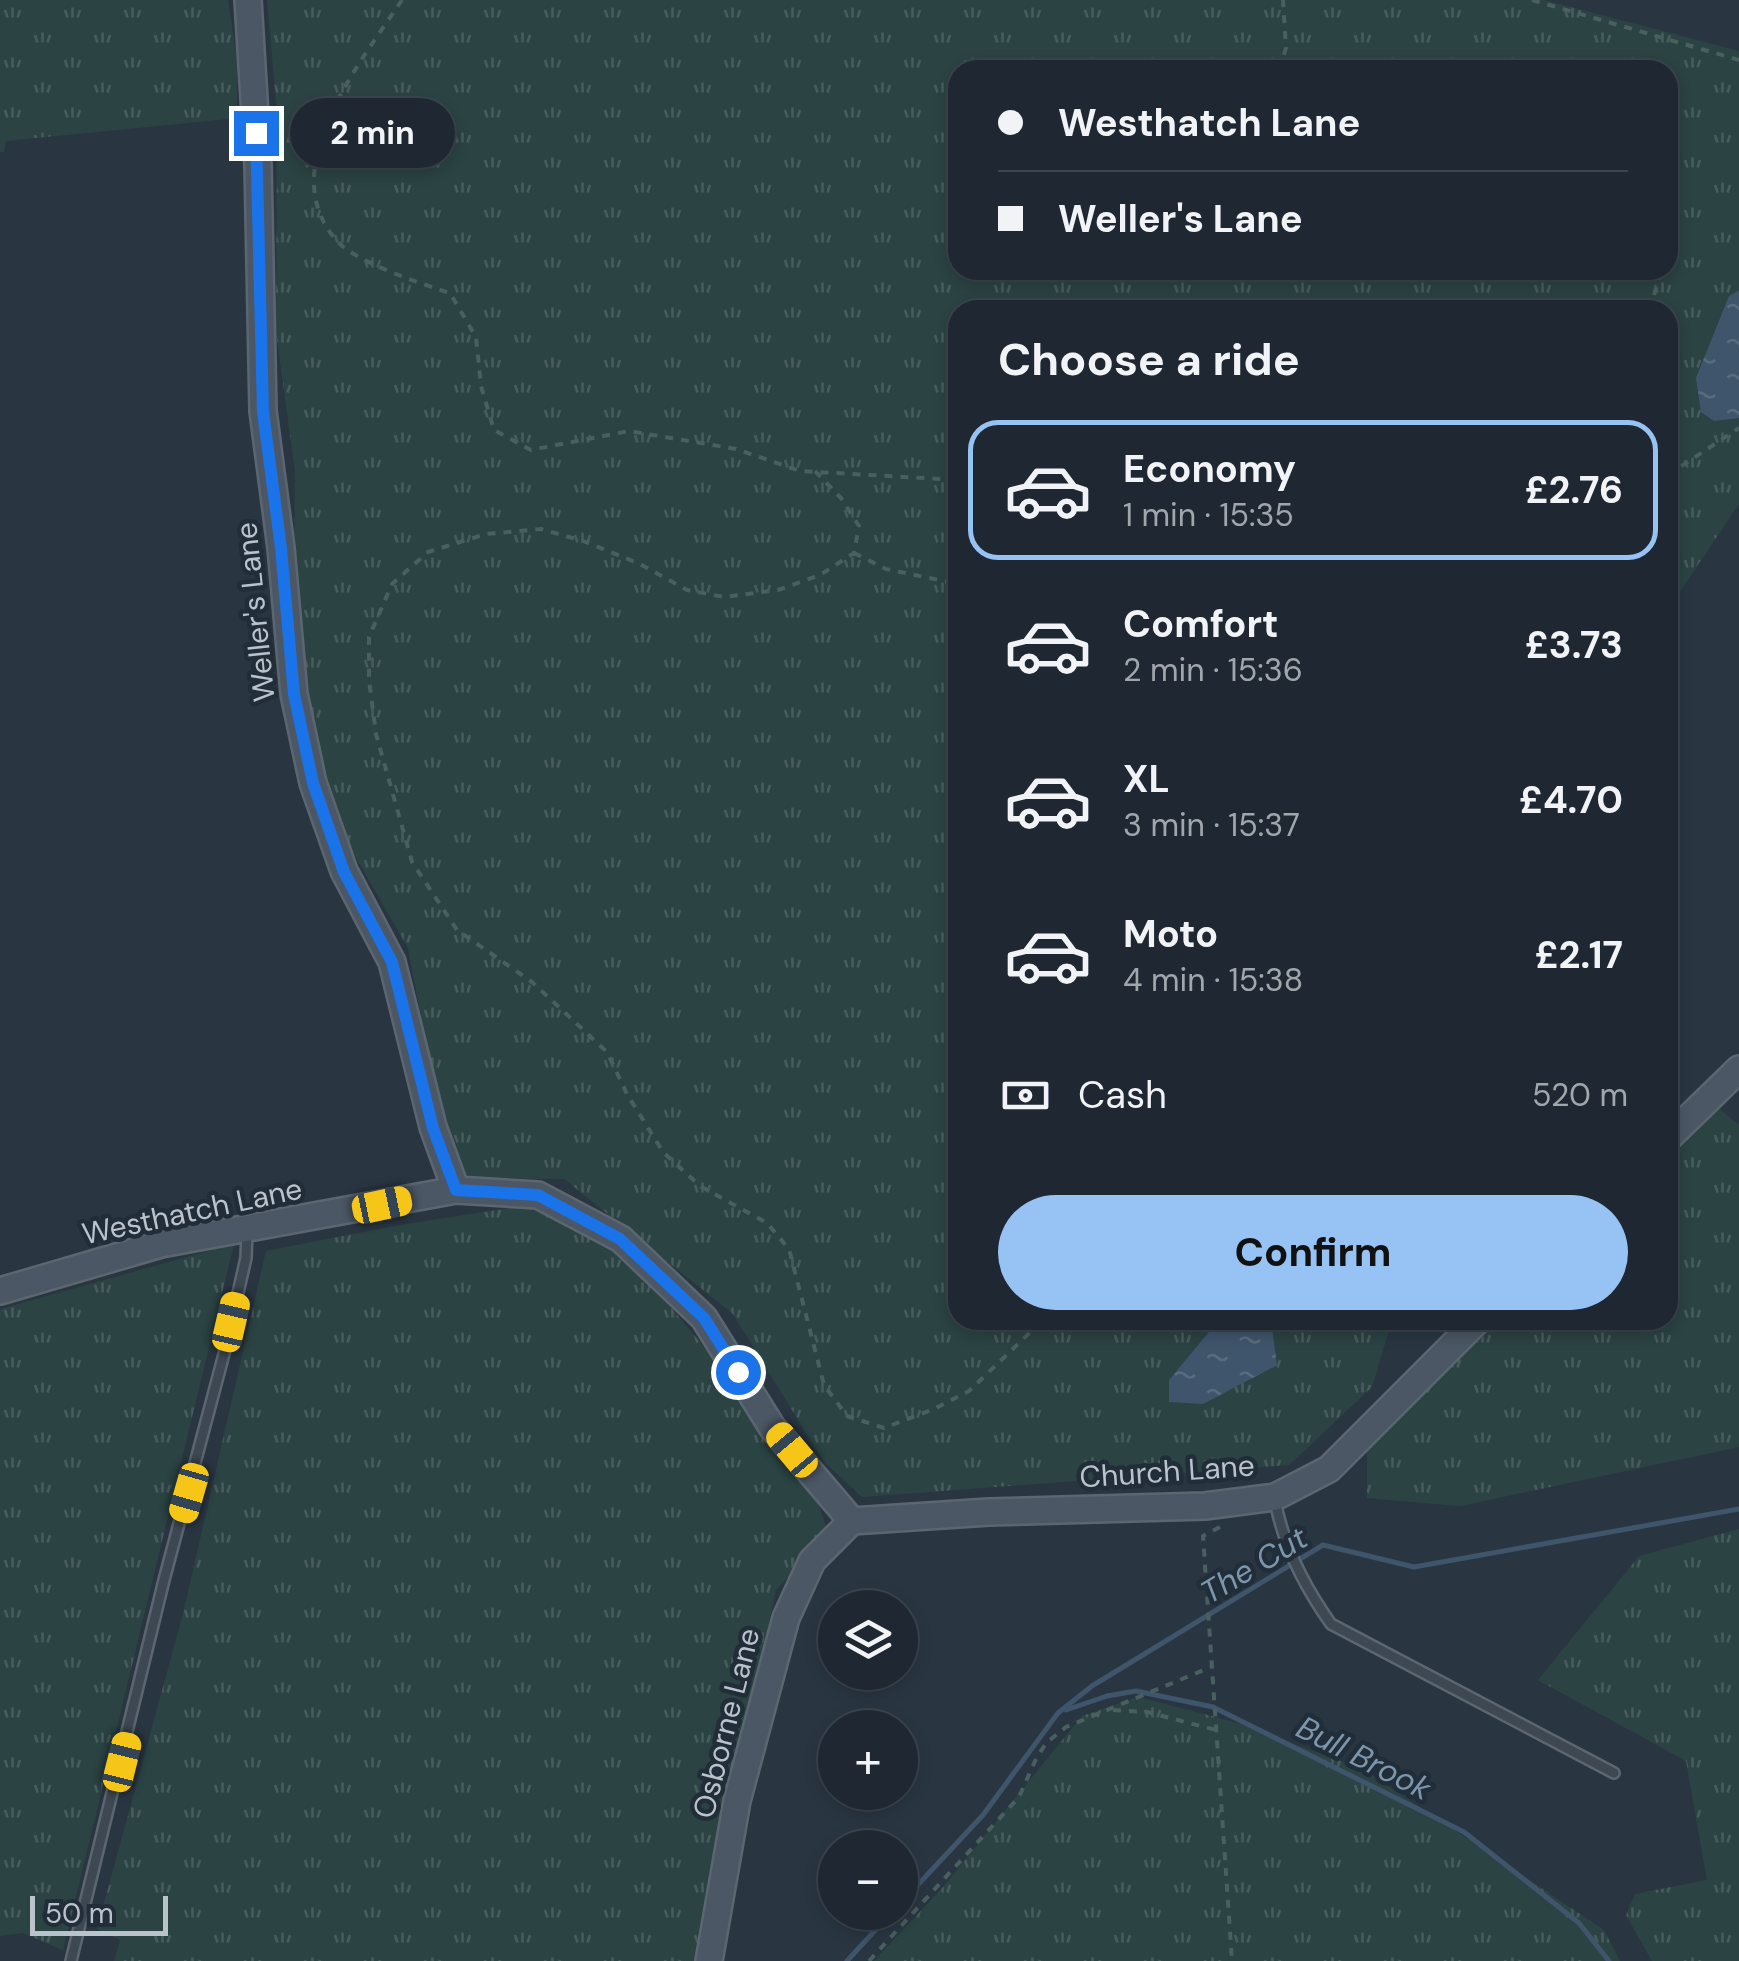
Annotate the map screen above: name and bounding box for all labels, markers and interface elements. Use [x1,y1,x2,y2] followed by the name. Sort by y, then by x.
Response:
[291,98,456,168] callout: 2 min
[1058,98,1360,148] text: Westhatch Lane
[234,111,279,156] route end
[330,112,415,154] text: 2 min
[1058,194,1303,244] text: Weller's Lane
[998,330,1300,389] text: Choose a ride
[1123,444,1296,494] text: Economy
[1003,445,1093,535] icon: car
[1525,465,1623,515] text: £2.76
[1123,494,1294,536] text: 1 min · 15:35
[226,520,284,704] street label: Weller's Lane
[1123,599,1279,649] text: Comfort
[1003,600,1093,690] icon: car
[1525,620,1623,670] text: £3.73
[1123,649,1303,691] text: 2 min · 15:36
[1123,754,1170,804] text: XL
[1003,755,1093,845] icon: car
[1519,775,1623,825] text: £4.70
[1123,804,1300,846] text: 3 min · 15:37
[1123,909,1218,959] text: Moto
[1003,910,1093,1000] icon: car
[1535,930,1623,980] text: £2.17
[1123,959,1303,1001] text: 4 min · 15:38
[998,1068,1053,1123] icon: cash
[1078,1070,1167,1120] text: Cash
[1532,1074,1628,1116] text: 520 m
[78,1169,306,1253] street label: Westhatch Lane
[350,1184,414,1226] car
[998,1195,1628,1310] button: Confirm
[210,1289,252,1355] car
[716,1350,761,1395] route start
[761,1417,823,1483] car
[1078,1445,1256,1497] street label: Church Lane
[166,1460,212,1526] car
[1193,1516,1316,1613] water label: The Cut
[818,1590,918,1930] map controls
[818,1590,918,1690] button: layers
[684,1624,768,1822] street label: Osborne Lane
[1289,1706,1439,1810] water label: Bull Brook
[818,1710,918,1810] button: +
[100,1729,144,1795] car
[818,1830,918,1930] button: −
[30,1891,168,1936] scale bar
[45,1895,114,1932] text: 50 m

